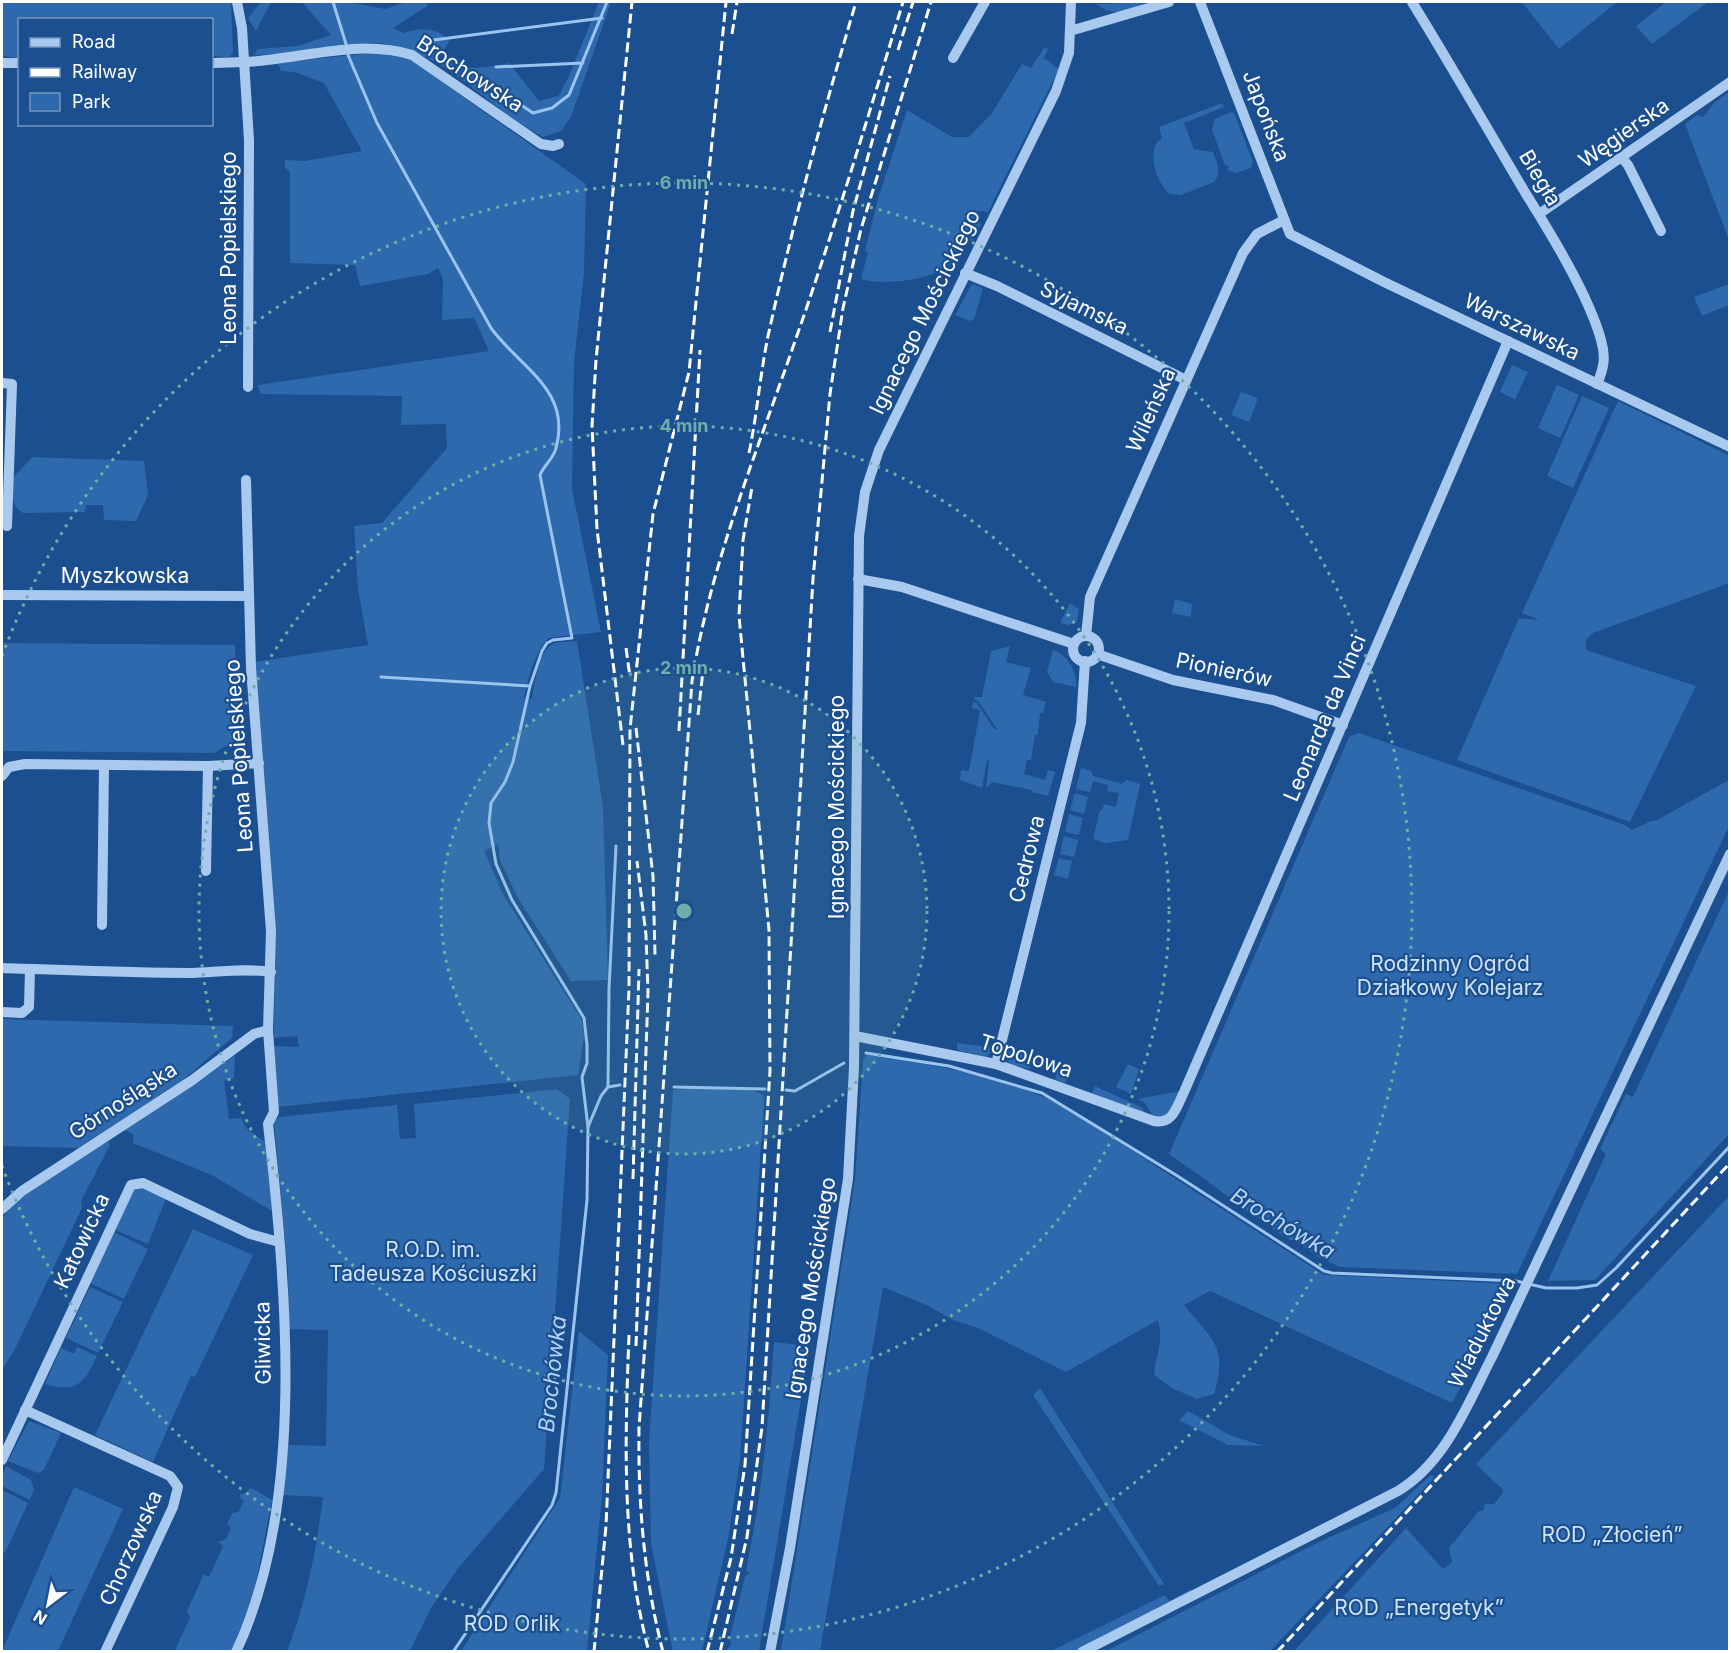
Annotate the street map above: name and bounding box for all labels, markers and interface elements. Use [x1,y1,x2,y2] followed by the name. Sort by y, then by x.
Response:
[18,18,213,126] legend
[412,30,528,117] street label: Brochowska
[72,31,115,52] text: Road
[72,61,137,82] text: Railway
[1238,67,1295,165] street label: Japońska
[72,91,111,112] text: Park
[1574,92,1674,173] street label: Węgierska
[1514,145,1567,210] street label: Biegła
[216,151,241,345] street label: Leona Popielskiego
[660,172,708,193] text: 6 min
[864,205,985,418] street label: Ignacego Mościckiego
[1036,276,1132,340] street label: Syjamska
[1460,288,1584,365] street label: Warszawska
[1121,364,1180,456] street label: Wileńska
[660,415,708,436] text: 4 min
[61,563,189,588] street label: Myszkowska
[1278,631,1371,805] street label: Leonarda da Vinci
[1174,647,1275,692] street label: Pionierów
[660,657,708,678] text: 2 min
[219,659,258,853] street label: Leona Popielskiego
[824,695,849,919] street label: Ignacego Mościckiego
[1004,813,1049,905] street label: Cedrowa
[674,901,694,921] centre of rings
[1357,951,1543,1000] park label: Rodzinny Ogród Działkowy Kolejarz
[977,1029,1076,1082] street label: Topolowa
[64,1056,181,1145] street label: Górnośląska
[781,1175,840,1401] street label: Ignacego Mościckiego
[1226,1182,1340,1264] water label: Brochówka
[49,1189,115,1292] street label: Katowicka
[329,1237,537,1286] park label: R.O.D. im. Tadeusza Kościuszki
[1443,1272,1520,1392] street label: Wiaduktowa
[249,1301,276,1385] street label: Gliwicka
[533,1314,571,1434] water label: Brochówka
[94,1486,167,1609] street label: Chorzowska
[1542,1522,1682,1547] park label: ROD „Złocień”
[18,1575,78,1635] north arrow
[1334,1595,1504,1620] park label: ROD „Energetyk”
[30,1606,51,1629] text: N
[464,1611,561,1636] park label: ROD Orlik

